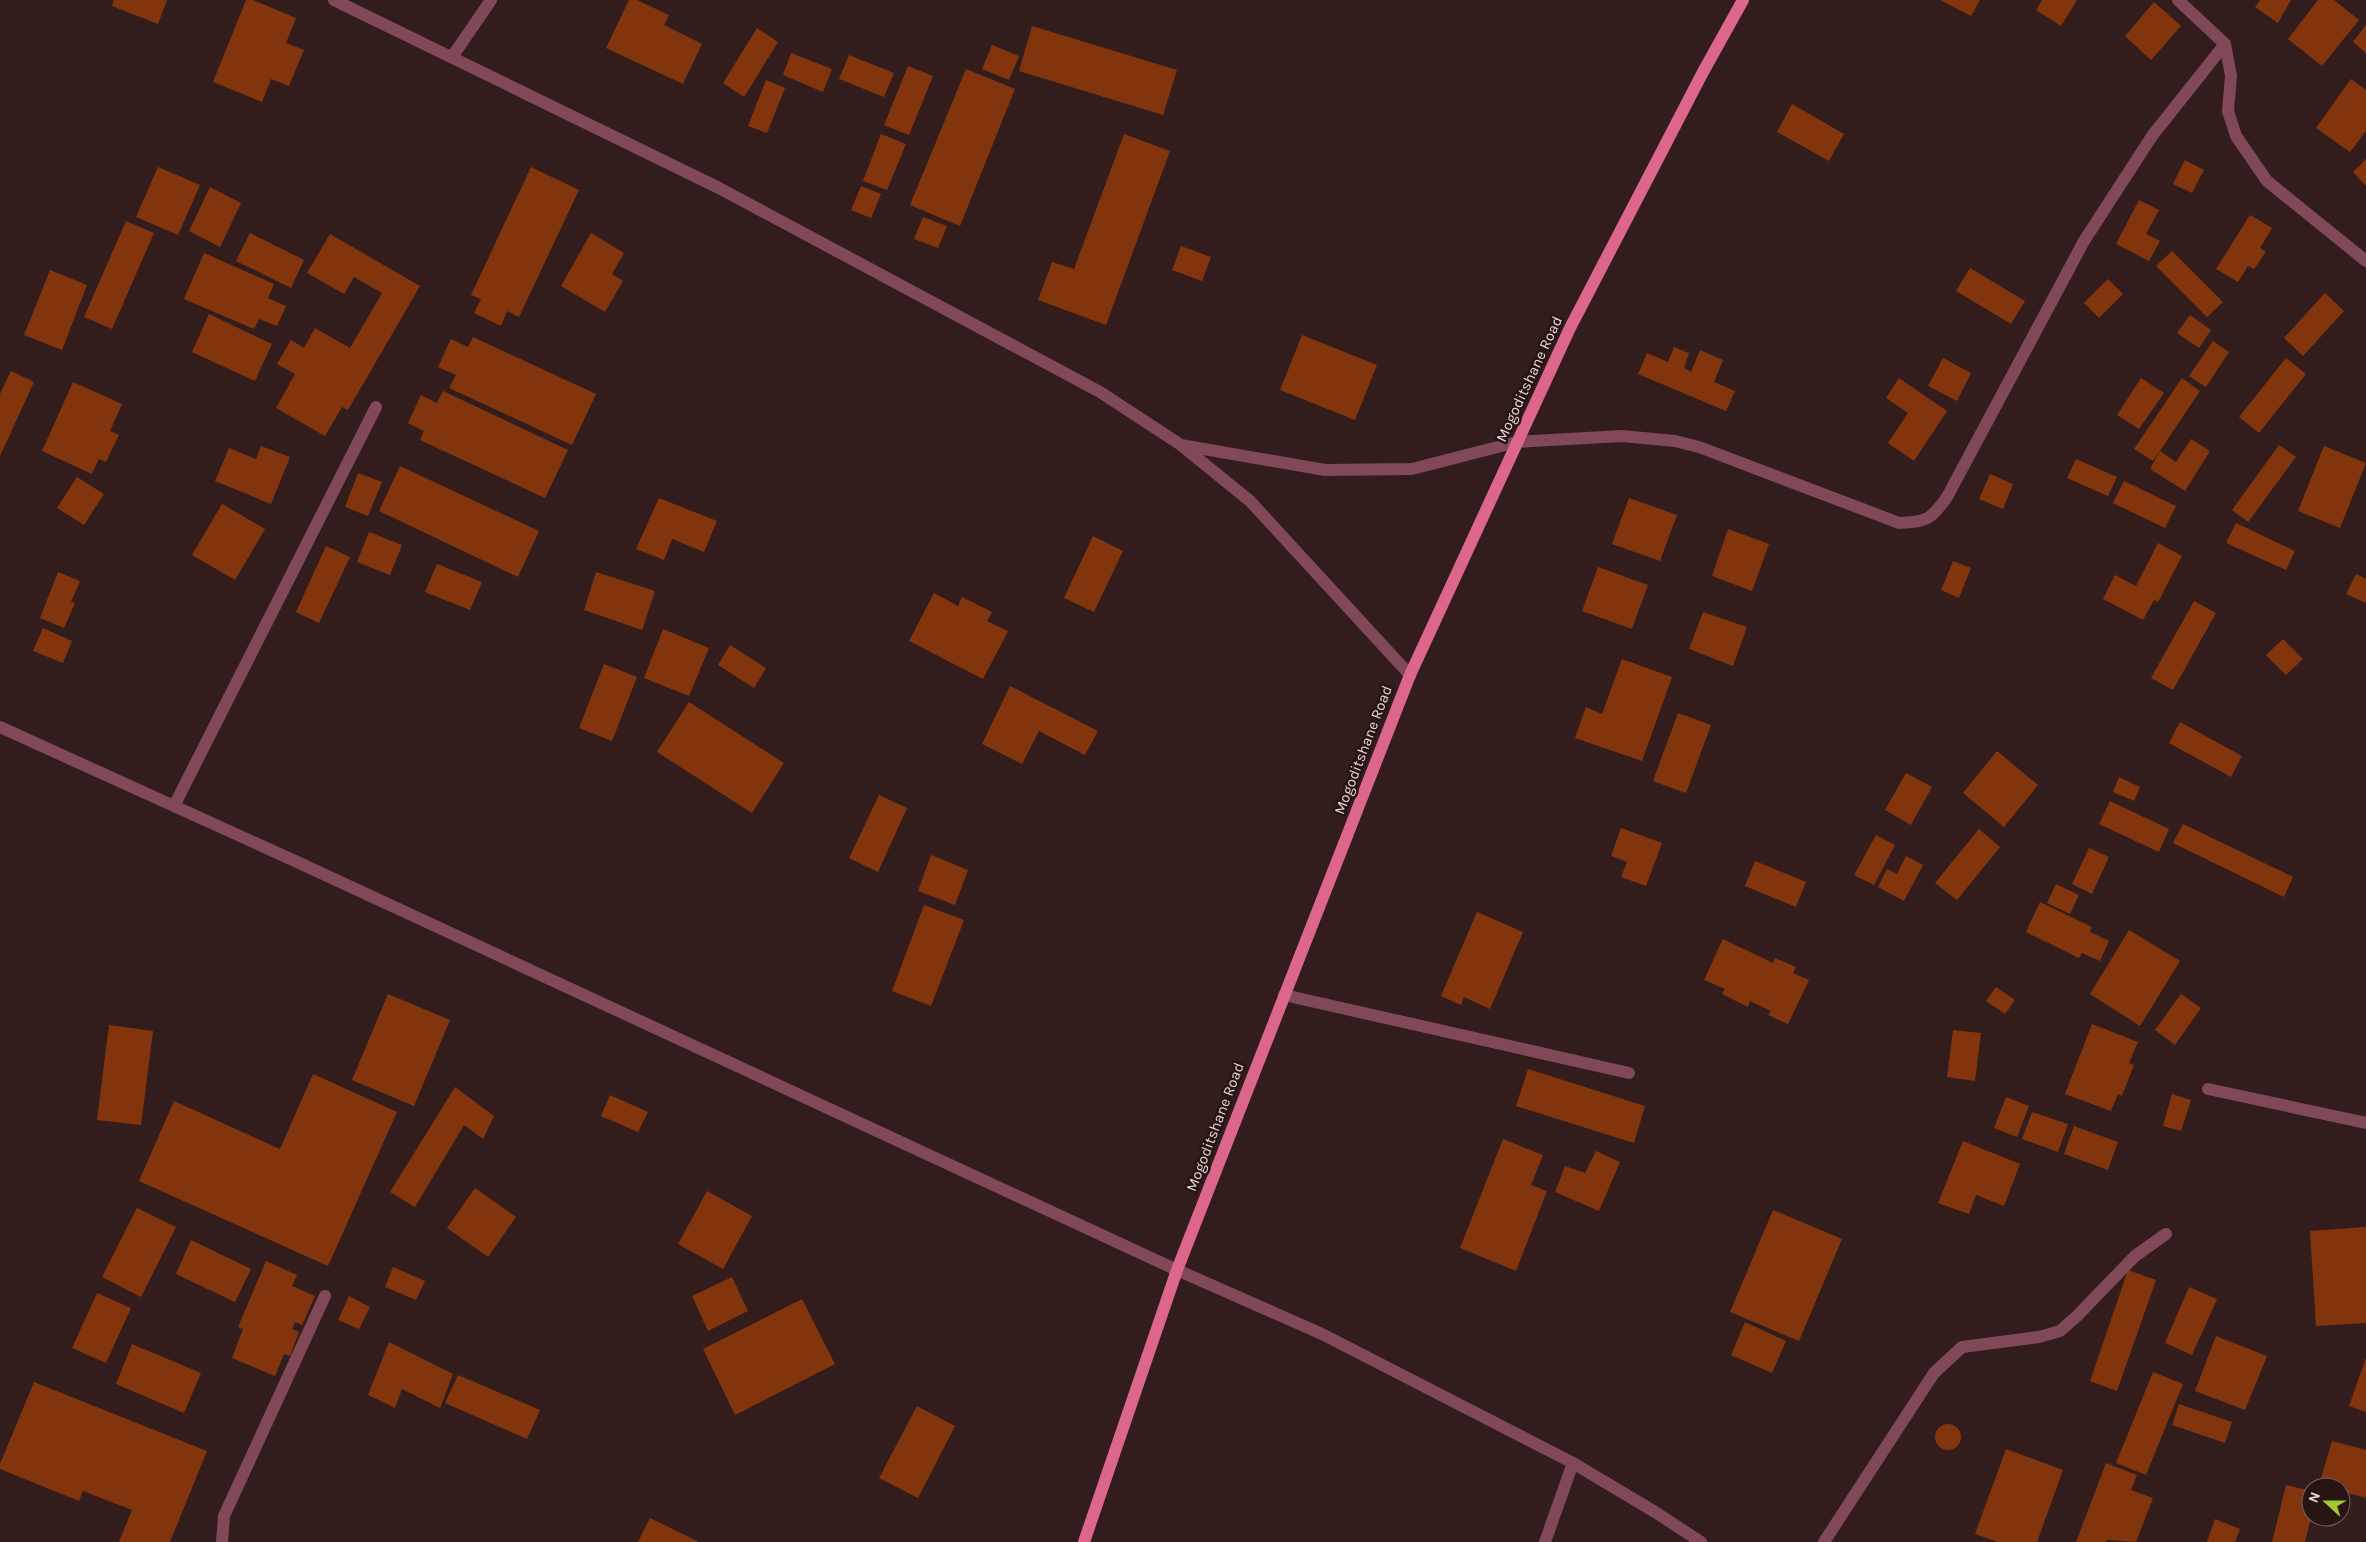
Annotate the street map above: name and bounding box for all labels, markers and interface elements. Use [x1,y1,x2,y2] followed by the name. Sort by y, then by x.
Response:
[1492,313,1566,445] street label: Mogoditshane Road
[1330,683,1396,817] street label: Mogoditshane Road
[1182,1060,1248,1194] street label: Mogoditshane Road
[2301,1477,2351,1527] north arrow
[2305,1490,2324,1505] text: N

